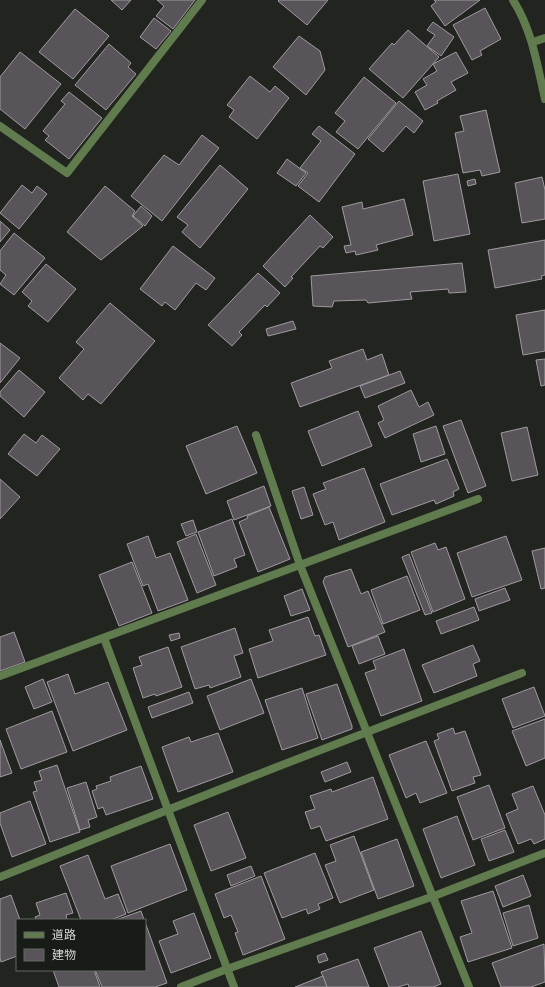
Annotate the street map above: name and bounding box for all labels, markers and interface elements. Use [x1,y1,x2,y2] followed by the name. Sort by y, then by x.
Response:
[16,919,146,971] legend
[52,926,76,943] text: 道路
[52,946,76,963] text: 建物

